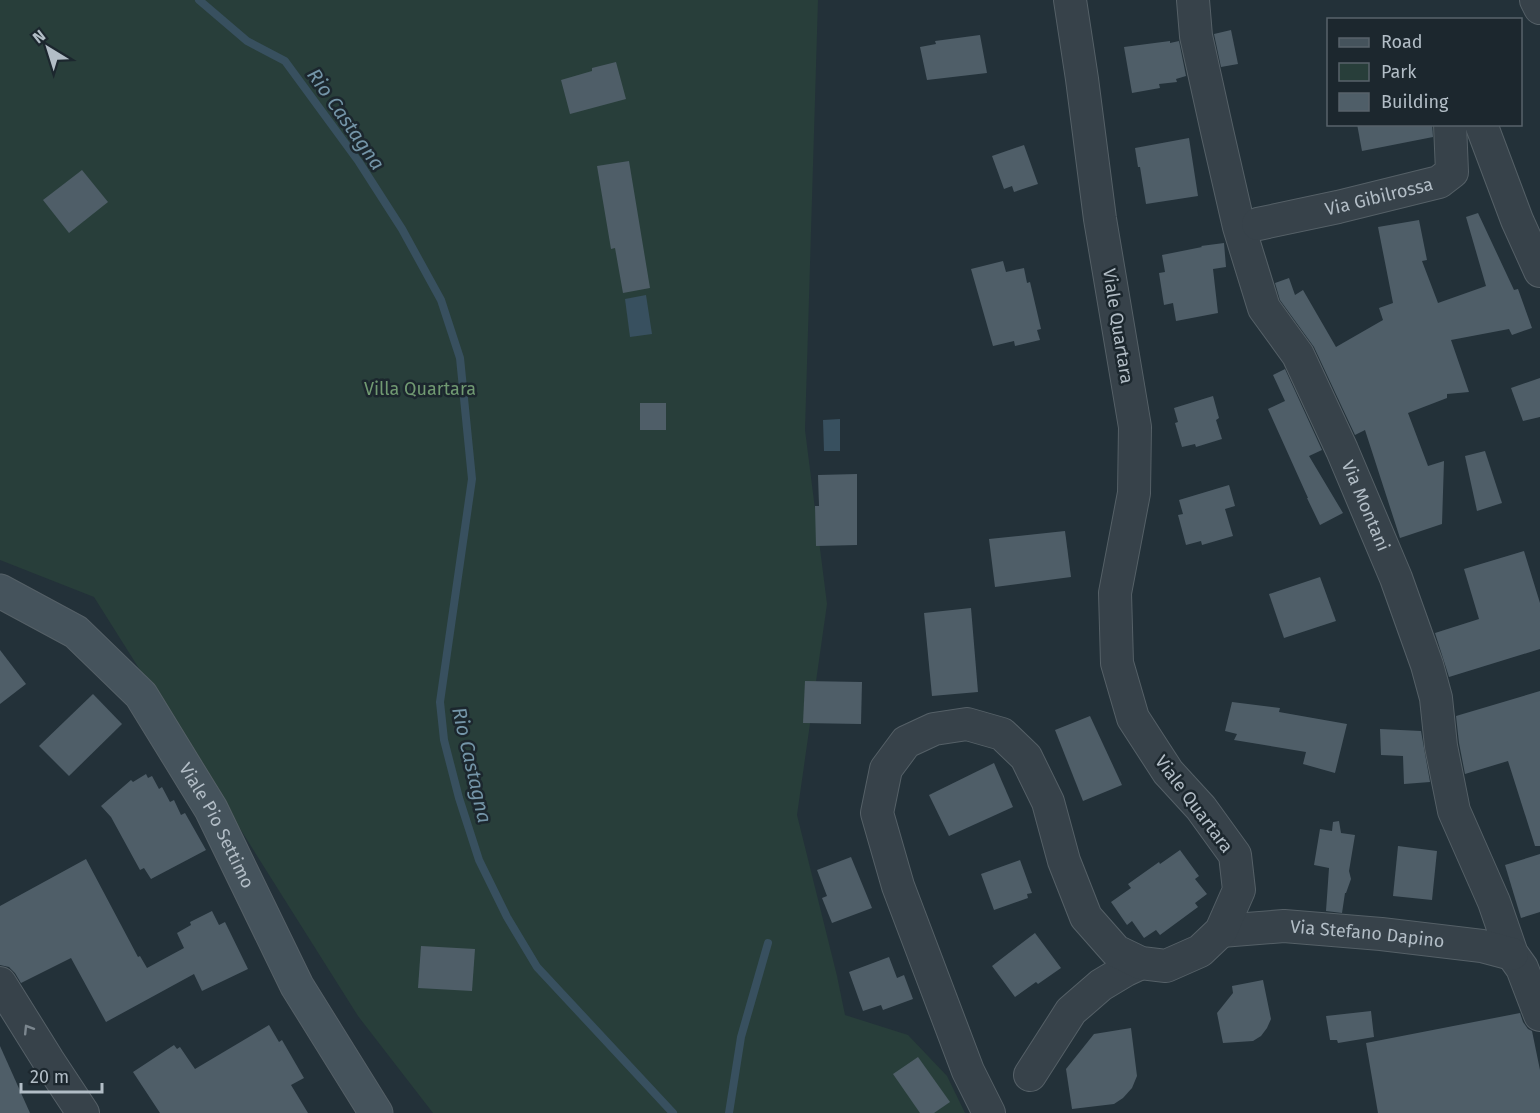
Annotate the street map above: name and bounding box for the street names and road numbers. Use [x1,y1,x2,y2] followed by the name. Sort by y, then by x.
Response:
[1323,173,1435,220] street label: Via Gibilrossa
[1098,267,1138,385] street label: Viale Quartara
[1337,457,1394,555] street label: Via Montani
[1150,751,1238,857] street label: Viale Quartara
[174,759,259,892] street label: Viale Pio Settimo
[1289,916,1446,952] street label: Via Stefano Dapino

